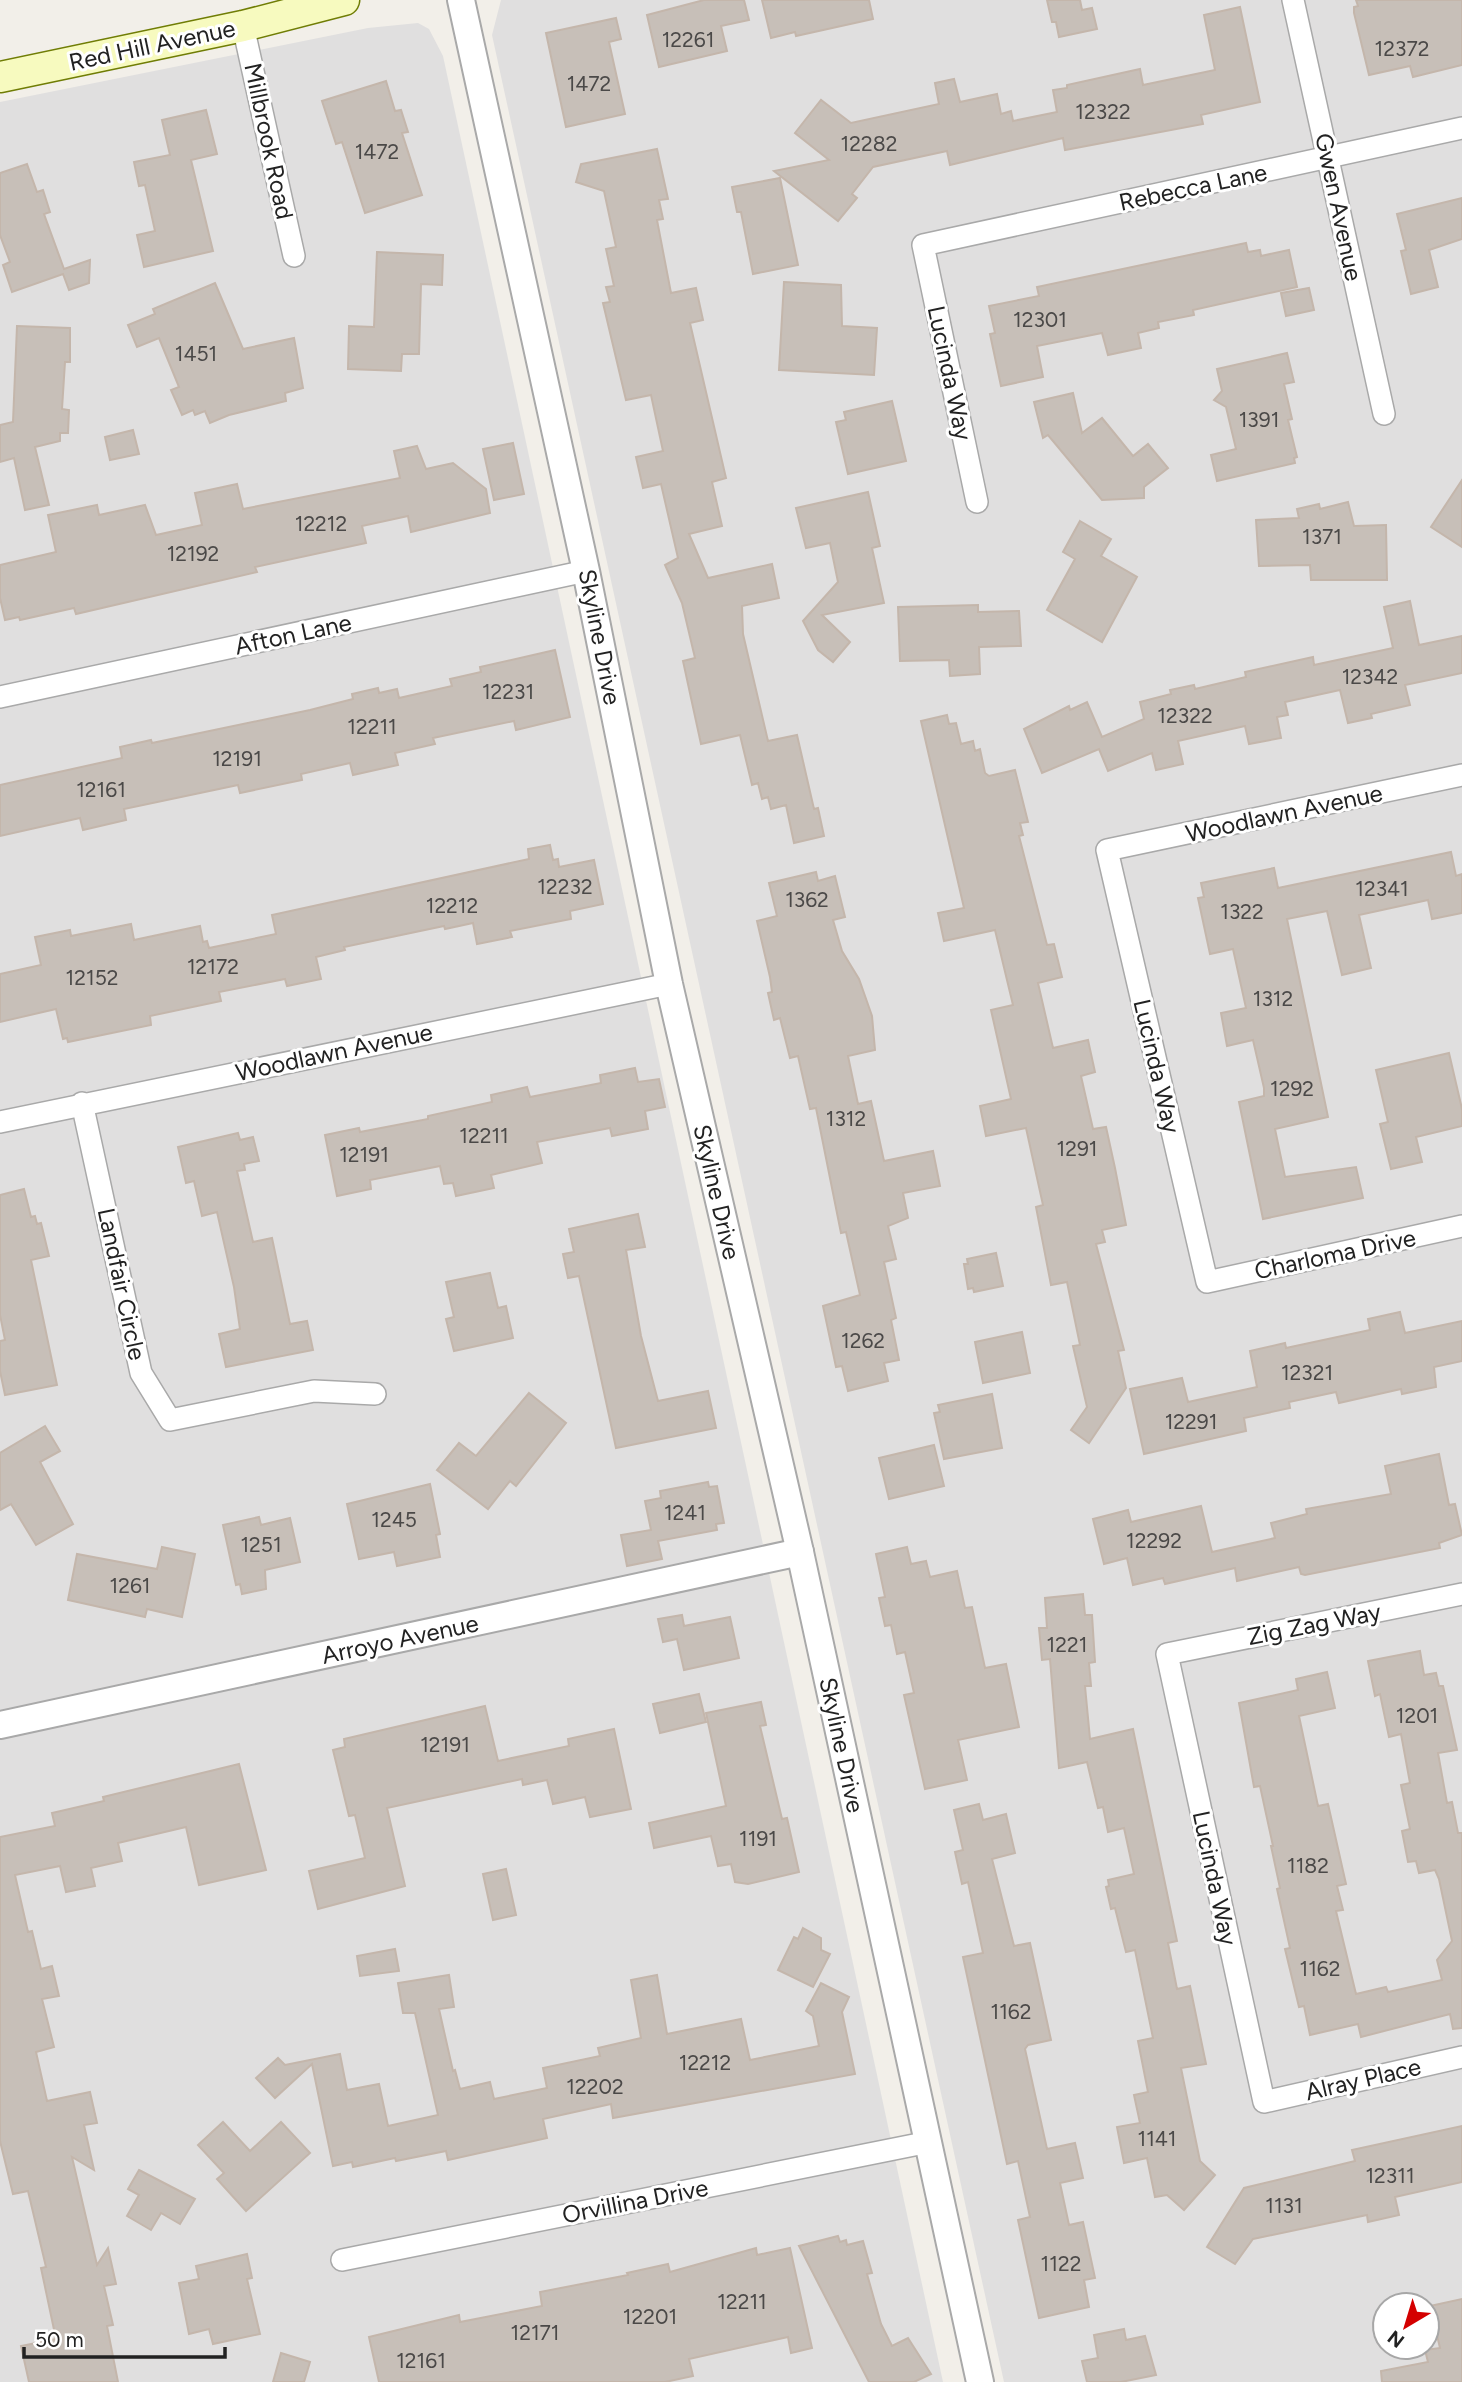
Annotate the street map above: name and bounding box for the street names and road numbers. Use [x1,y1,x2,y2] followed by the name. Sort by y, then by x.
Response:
[66,13,238,77] street label: Red Hill Avenue
[238,60,300,222] street label: Millbrook Road
[1309,130,1369,284] street label: Gwen Avenue
[1116,157,1270,217] street label: Rebecca Lane
[922,303,978,443] street label: Lucinda Way
[573,567,627,707] street label: Skyline Drive
[232,607,354,661] street label: Afton Lane
[1183,778,1385,848] street label: Woodlawn Avenue
[1127,996,1187,1136] street label: Lucinda Way
[233,1017,435,1087] street label: Woodlawn Avenue
[687,1122,747,1262] street label: Skyline Drive
[92,1205,152,1363] street label: Landfair Circle
[1252,1223,1418,1285] street label: Charloma Drive
[1245,1597,1384,1651] street label: Zig Zag Way
[319,1608,481,1670] street label: Arroyo Avenue
[813,1675,871,1815] street label: Skyline Drive
[1187,1808,1243,1948] street label: Lucinda Way
[1302,2052,1424,2106] street label: Alray Place
[560,2173,710,2229] street label: Orvillina Drive

